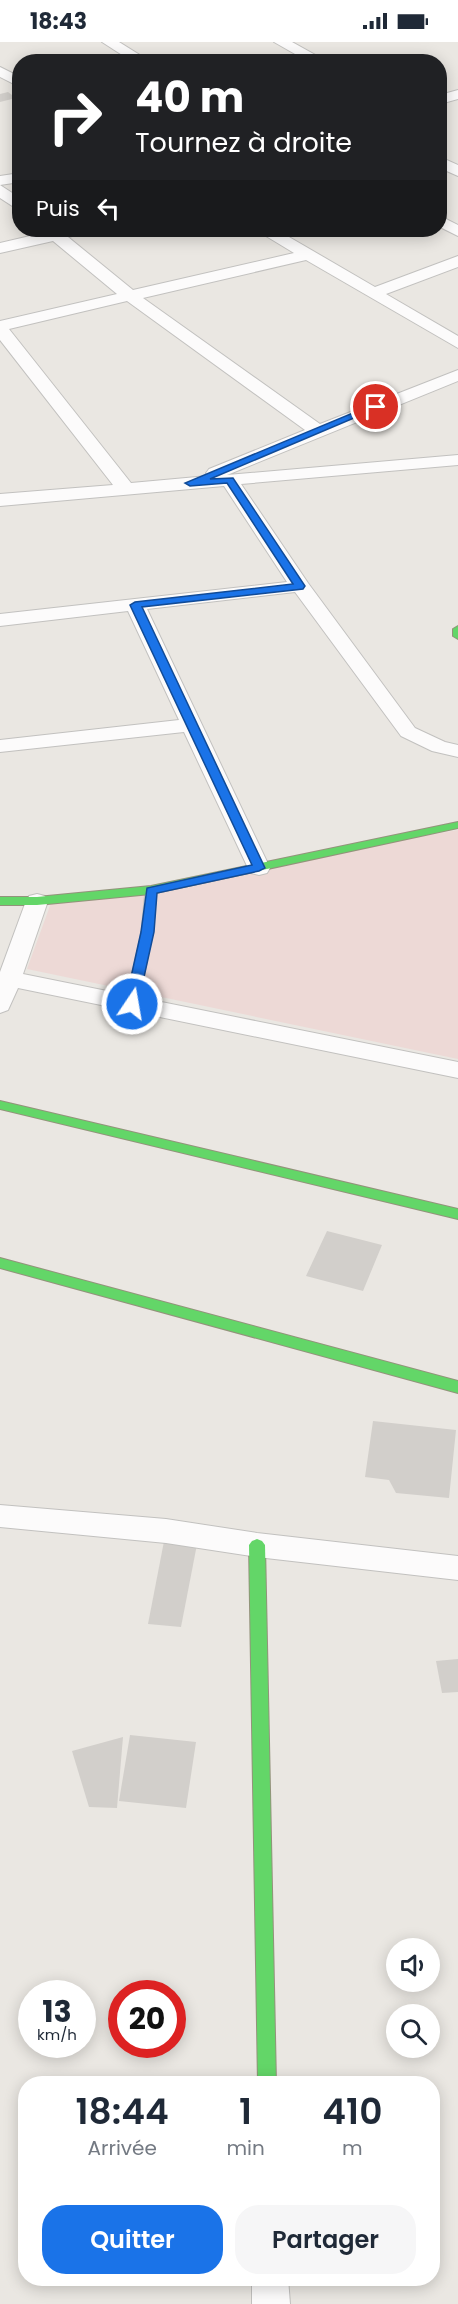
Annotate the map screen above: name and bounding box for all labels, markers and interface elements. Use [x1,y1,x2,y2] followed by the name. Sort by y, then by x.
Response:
[30,6,87,37] text: 18:43
[135,68,244,127] text: 40 m
[36,78,114,156] icon: right
[135,124,352,161] text: Tournez à droite
[92,192,125,225] icon: left
[36,193,80,224] text: Puis
[350,381,401,432] pin
[359,390,392,423] icon: arrive
[100,972,164,1036] position arrow
[386,1938,440,2058] map controls
[386,1938,440,1992] button: sound
[108,1980,186,2058] speed limit sign: 20
[42,1990,72,2033] text: 13
[386,2004,440,2058] button: search
[37,2024,77,2045] text: km/h
[76,2086,169,2137] text: 18:44
[239,2086,252,2137] text: 1
[322,2086,382,2137] text: 410
[88,2134,157,2162] text: Arrivée
[226,2134,265,2162] text: min
[342,2134,363,2162] text: m
[42,2205,223,2274] button: Quitter
[235,2205,416,2274] button: Partager

